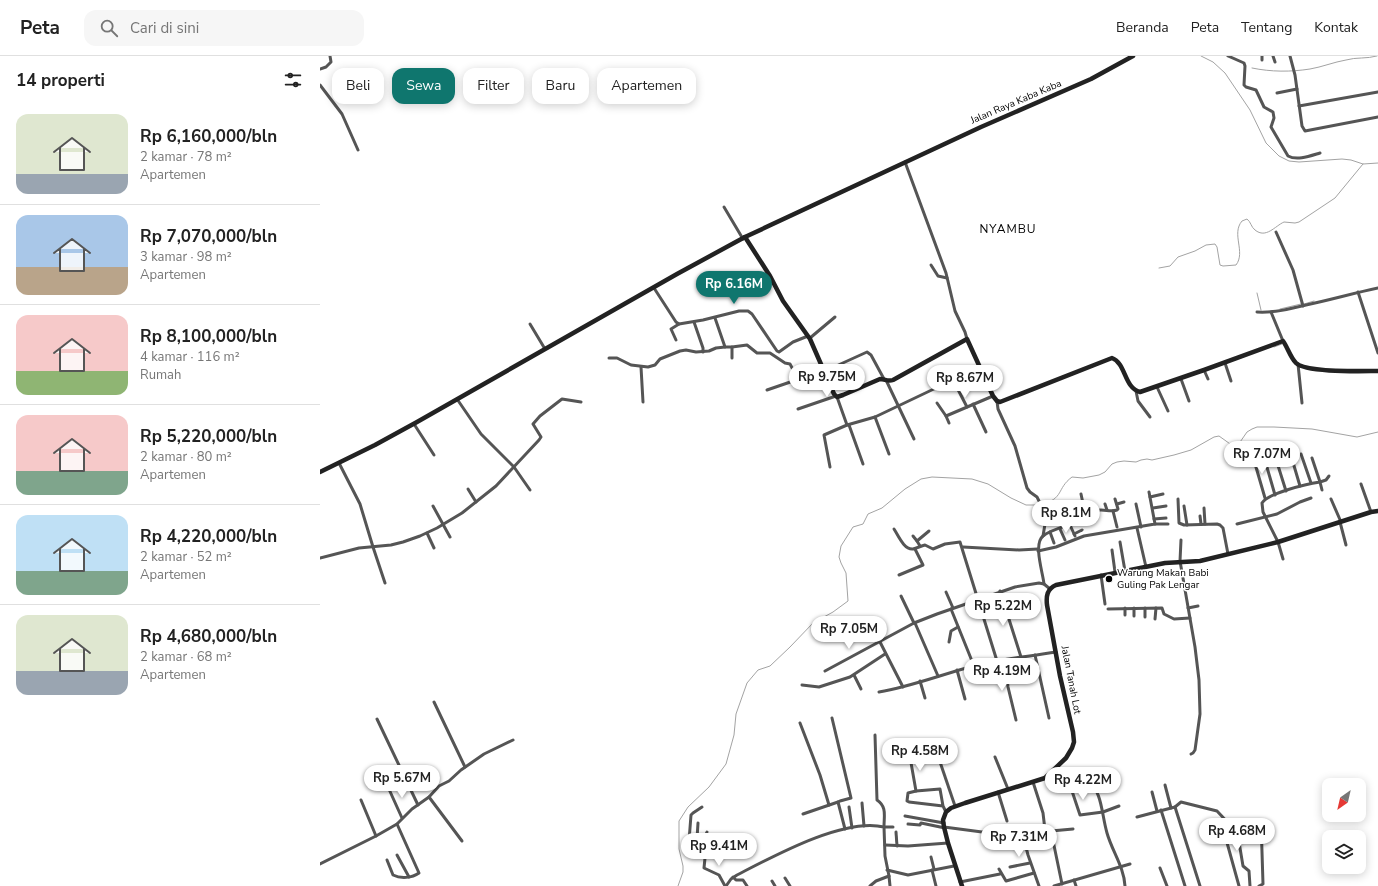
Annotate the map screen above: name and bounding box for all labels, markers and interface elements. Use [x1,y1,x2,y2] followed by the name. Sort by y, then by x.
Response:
[84,10,364,46] search box
[20,15,60,41] text: Peta
[98,17,120,39] icon: search
[130,18,199,38] text: Cari di sini
[1116,18,1169,37] text: Beranda
[1191,18,1219,37] text: Peta
[1241,18,1292,37] text: Tentang
[1314,18,1358,37] text: Kontak
[332,68,384,104] chip: Beli
[392,68,455,104] chip: Sewa
[463,68,524,104] chip: Filter
[532,68,589,104] chip: Baru
[597,68,696,104] chip: Apartemen
[16,69,105,92] text: 14 properti
[282,69,304,91] icon: filters
[967,76,1064,128] street label: Jalan Raya Kaba Kaba
[140,125,277,148] text: Rp 6,160,000/bln
[48,130,96,178] icon: home
[140,148,232,166] text: 2 kamar · 78 m²
[140,166,206,184] text: Apartemen
[979,221,1037,237] district label: NYAMBU
[140,225,277,248] text: Rp 7,070,000/bln
[48,231,96,279] icon: home
[140,248,232,266] text: 3 kamar · 98 m²
[140,266,206,284] text: Apartemen
[693,271,775,305] pin: Rp 6.16M
[705,275,763,293] text: Rp 6.16M
[140,325,277,348] text: Rp 8,100,000/bln
[48,331,96,379] icon: home
[140,348,240,366] text: 4 kamar · 116 m²
[786,364,868,398] pin: Rp 9.75M
[924,365,1006,399] pin: Rp 8.67M
[140,366,181,384] text: Rumah
[798,368,856,386] text: Rp 9.75M
[936,369,994,387] text: Rp 8.67M
[140,425,277,448] text: Rp 5,220,000/bln
[48,431,96,479] icon: home
[1221,441,1303,475] pin: Rp 7.07M
[1233,445,1291,463] text: Rp 7.07M
[140,448,232,466] text: 2 kamar · 80 m²
[140,466,206,484] text: Apartemen
[1029,500,1103,534] pin: Rp 8.1M
[1041,504,1091,522] text: Rp 8.1M
[140,525,277,548] text: Rp 4,220,000/bln
[48,531,96,579] icon: home
[140,548,232,566] text: 2 kamar · 52 m²
[140,566,206,584] text: Apartemen
[1117,566,1209,592] place label: Warung Makan Babi Guling Pak Lengar
[1104,574,1114,584] marker: Warung Makan Babi Guling Pak Lengar
[962,593,1044,627] pin: Rp 5.22M
[974,597,1032,615] text: Rp 5.22M
[808,616,890,650] pin: Rp 7.05M
[820,620,878,638] text: Rp 7.05M
[140,625,277,648] text: Rp 4,680,000/bln
[48,631,96,679] icon: home
[1057,644,1085,716] street label: Jalan Tanah Lot
[140,648,232,666] text: 2 kamar · 68 m²
[961,658,1043,692] pin: Rp 4.19M
[973,662,1031,680] text: Rp 4.19M
[140,666,206,684] text: Apartemen
[879,738,961,772] pin: Rp 4.58M
[891,742,949,760] text: Rp 4.58M
[361,765,443,799] pin: Rp 5.67M
[1042,767,1124,801] pin: Rp 4.22M
[373,769,431,787] text: Rp 5.67M
[1054,771,1112,789] text: Rp 4.22M
[1322,778,1366,822] north arrow
[1322,778,1366,874] map controls
[1196,818,1278,852] pin: Rp 4.68M
[1208,822,1266,840] text: Rp 4.68M
[978,824,1060,858] pin: Rp 7.31M
[990,828,1048,846] text: Rp 7.31M
[1322,830,1366,874] button: layers
[678,833,760,867] pin: Rp 9.41M
[690,837,748,855] text: Rp 9.41M

